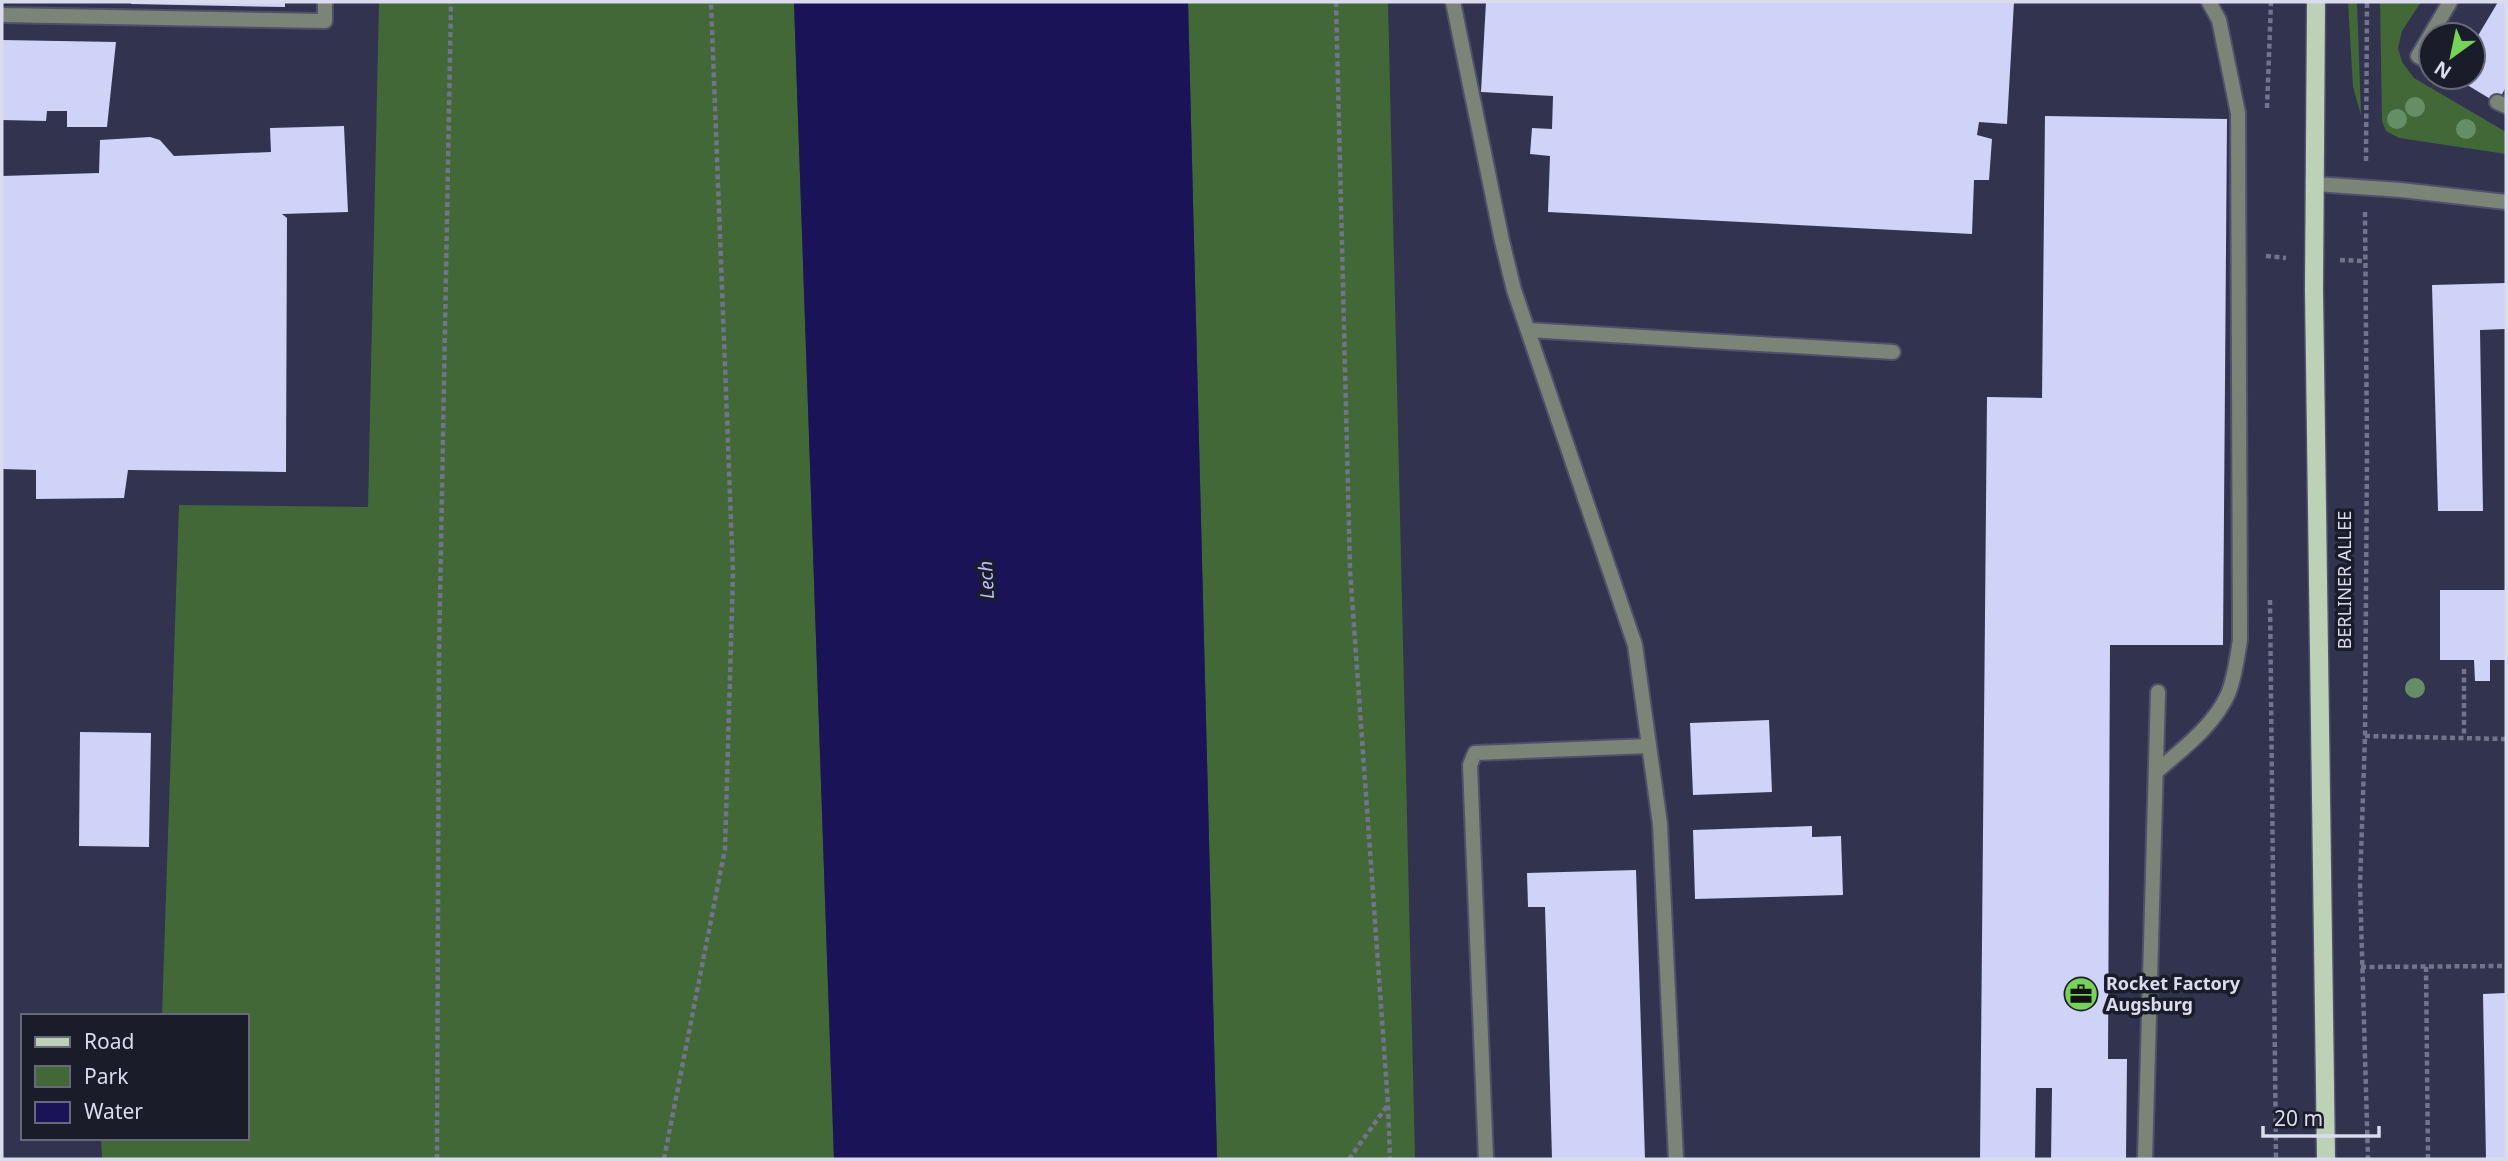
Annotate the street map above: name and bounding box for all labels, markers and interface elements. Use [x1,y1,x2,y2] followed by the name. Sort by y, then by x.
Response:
[2417,21,2487,91] north arrow
[2429,55,2456,85] text: N
[2332,511,2356,649] street label: BERLINER ALLEE
[972,560,1000,600] water label: Lech
[2106,971,2241,1016] place label: Rocket Factory Augsburg
[2062,975,2100,1013] office icon: Rocket Factory Augsburg
[21,1014,248,1140] legend
[84,1027,134,1055] text: Road
[84,1062,129,1090] text: Park
[2263,1094,2378,1138] scale bar
[84,1097,143,1125] text: Water
[2274,1104,2323,1132] text: 20 m

